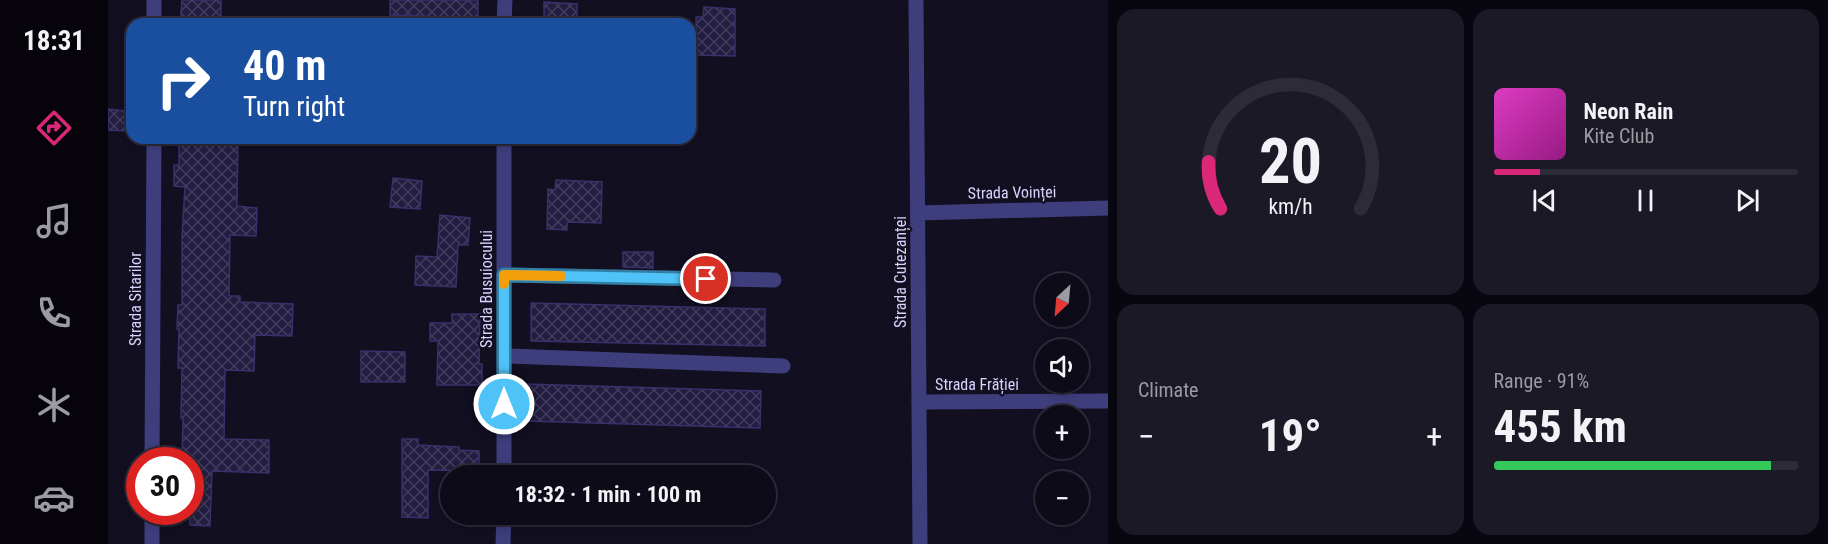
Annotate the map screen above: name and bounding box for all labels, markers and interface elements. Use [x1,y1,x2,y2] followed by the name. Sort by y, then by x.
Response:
[23,25,85,57] text: 18:31
[243,41,326,90] text: 40 m
[144,42,222,120] icon: right
[243,91,345,123] text: Turn right
[1584,99,1673,124] text: Neon Rain
[33,107,75,149] icon: directions
[1584,124,1654,148] text: Kite Club
[1259,125,1322,198] text: 20
[968,182,1056,204] street label: Strada Voinței
[1528,184,1561,217] icon: previous
[1629,184,1662,217] icon: pause
[1731,184,1764,217] icon: next
[1268,195,1312,220] text: km/h
[33,200,75,242] icon: music
[891,216,911,328] street label: Strada Cutezanței
[477,230,496,348] street label: Strada Busuiocului
[126,252,145,346] street label: Strada Sitarilor
[680,253,731,304] pin
[689,262,722,295] icon: arrive
[1035,273,1089,327] north arrow
[1035,273,1089,525] map controls
[33,292,75,334] icon: phone
[1035,339,1089,393] button: sound
[1494,369,1589,393] text: Range · 91%
[472,372,536,436] position arrow
[935,375,1019,395] street label: Strada Frăției
[1138,378,1198,402] text: Climate
[33,384,75,426] icon: climate
[1494,400,1627,453] text: 455 km
[1035,405,1089,459] button: +
[1259,409,1322,462] text: 19°
[1138,417,1155,456] text: −
[1426,417,1442,456] text: +
[126,447,204,525] speed limit sign: 30
[1035,471,1089,525] button: −
[33,477,75,519] icon: car
[515,482,701,507] text: 18:32 · 1 min · 100 m

